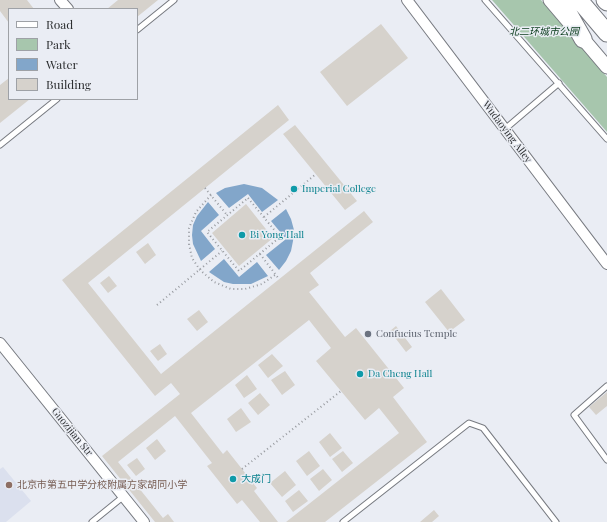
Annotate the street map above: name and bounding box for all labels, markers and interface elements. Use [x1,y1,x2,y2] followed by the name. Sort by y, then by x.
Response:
[8,8,138,100] legend
[46,16,73,32] text: Road
[509,26,579,38] park label: 北二环城市公园
[46,36,71,52] text: Park
[46,56,78,72] text: Water
[46,76,91,92] text: Building
[480,99,534,165] street label: Wudaoying Alley
[302,183,376,195] place label: Imperial College
[289,184,299,194] marker: Imperial College
[250,229,304,241] place label: Bi Yong Hall
[237,230,247,240] marker: Bi Yong Hall
[376,328,457,340] place label: Confucius Temple
[363,329,373,339] marker: Confucius Temple
[368,368,432,380] place label: Da Cheng Hall
[355,369,365,379] marker: Da Cheng Hall
[49,406,95,458] street label: Guozijian Str
[241,473,271,485] place label: 大成门
[228,474,238,484] marker: 大成门
[17,479,187,491] place label: 北京市第五中学分校附属方家胡同小学
[4,480,14,490] marker: 北京市第五中学分校附属方家胡同小学

